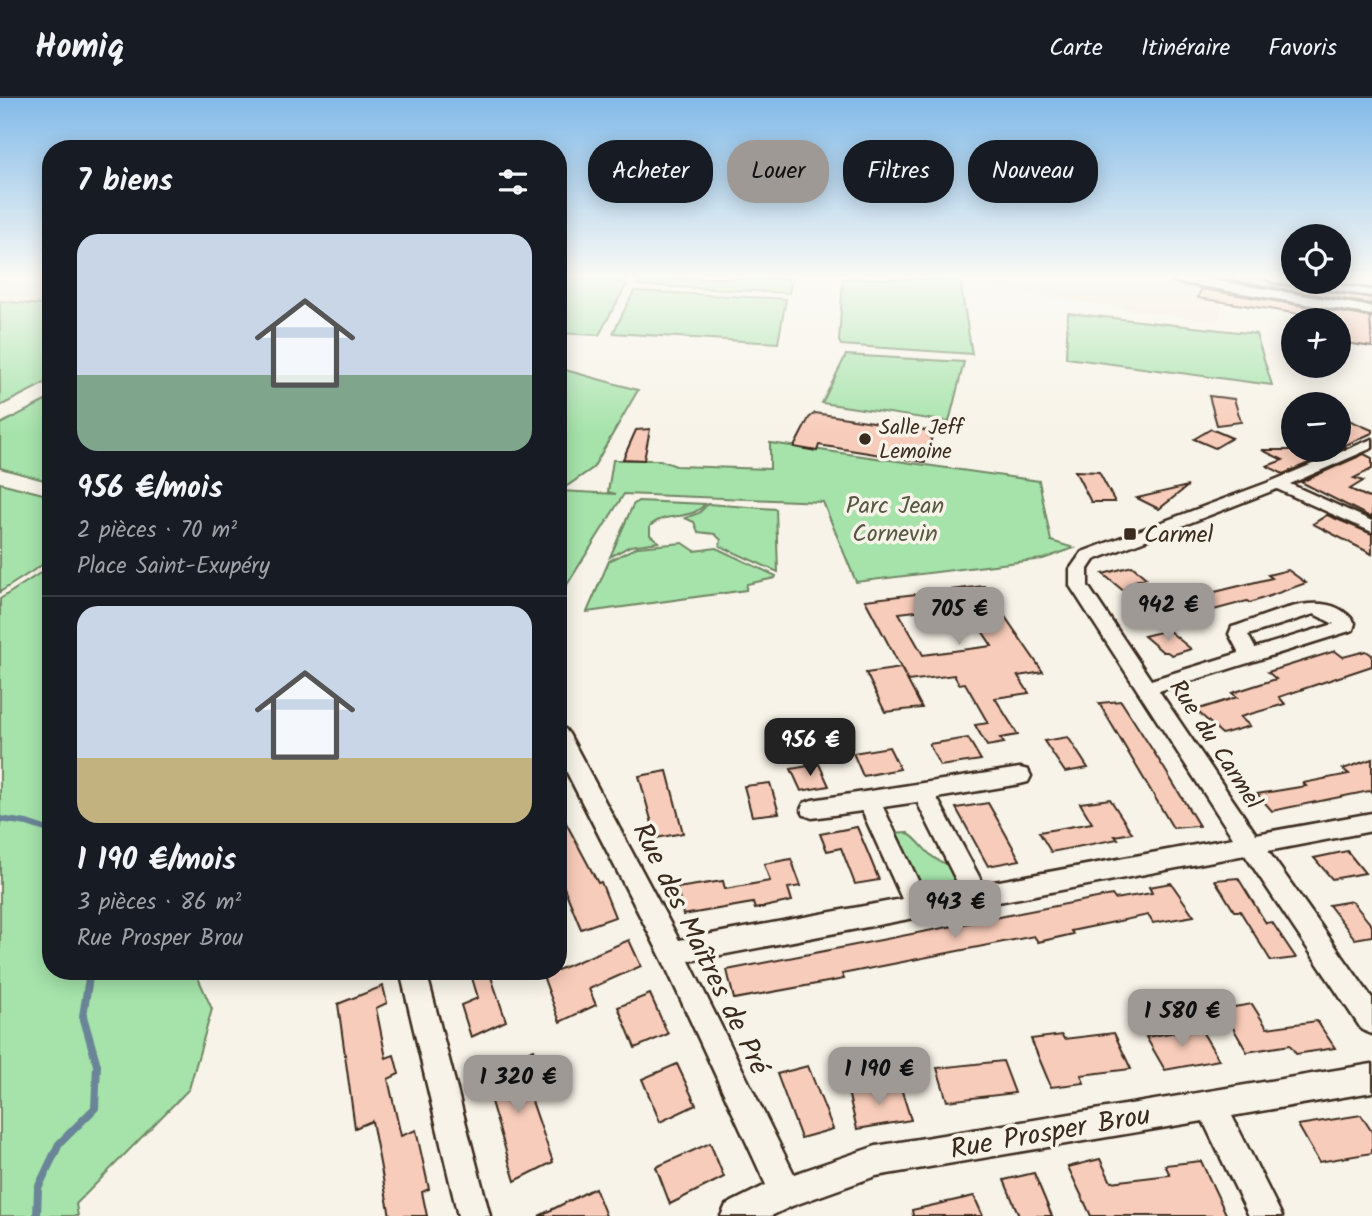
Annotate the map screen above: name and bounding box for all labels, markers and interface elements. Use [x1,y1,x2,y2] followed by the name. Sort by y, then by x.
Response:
[35,22,124,75] text: Homiq
[1049,29,1103,68] text: Carte
[1141,29,1230,68] text: Itinéraire
[1268,29,1337,68] text: Favoris
[588,140,713,203] chip: Acheter
[727,140,829,203] chip: Louer
[843,140,954,203] chip: Filtres
[968,140,1098,203] chip: Nouveau
[77,158,173,206] text: 7 biens
[494,163,532,201] icon: filters
[1281,224,1351,462] map controls
[1281,224,1351,294] button: locate
[242,280,368,406] icon: home
[1281,308,1351,378] button: +
[1281,392,1351,462] button: −
[879,412,965,469] place label: Salle Jeff Lemoine
[857,431,873,447] marker: Salle Jeff Lemoine
[77,465,223,513] text: 956 €/mois
[846,487,944,554] park label: Parc Jean Cornevin
[77,513,237,549] text: 2 pièces · 70 m²
[1144,516,1213,555] place label: Carmel
[1122,526,1138,542] marker: Carmel
[77,549,270,585] text: Place Saint-Exupéry
[1119,584,1217,643] pin: 942 €
[910,588,1008,647] pin: 705 €
[1137,588,1199,624] text: 942 €
[930,592,988,628] text: 705 €
[242,652,368,778] icon: home
[1158,672,1272,818] street label: Rue du Carmel
[761,718,859,778] pin: 956 €
[780,723,840,759] text: 956 €
[619,815,781,1084] street label: Rue des Maîtres de Pré
[77,837,236,885] text: 1 190 €/mois
[906,880,1004,940] pin: 943 €
[77,885,241,921] text: 3 pièces · 86 m²
[925,885,985,921] text: 943 €
[77,921,243,957] text: Rue Prosper Brou
[1117,990,1247,1049] pin: 1 580 €
[1144,994,1220,1030] text: 1 580 €
[814,1048,944,1107] pin: 1 190 €
[844,1052,914,1088] text: 1 190 €
[453,1056,583,1115] pin: 1 320 €
[479,1060,557,1096] text: 1 320 €
[947,1094,1154,1173] street label: Rue Prosper Brou

